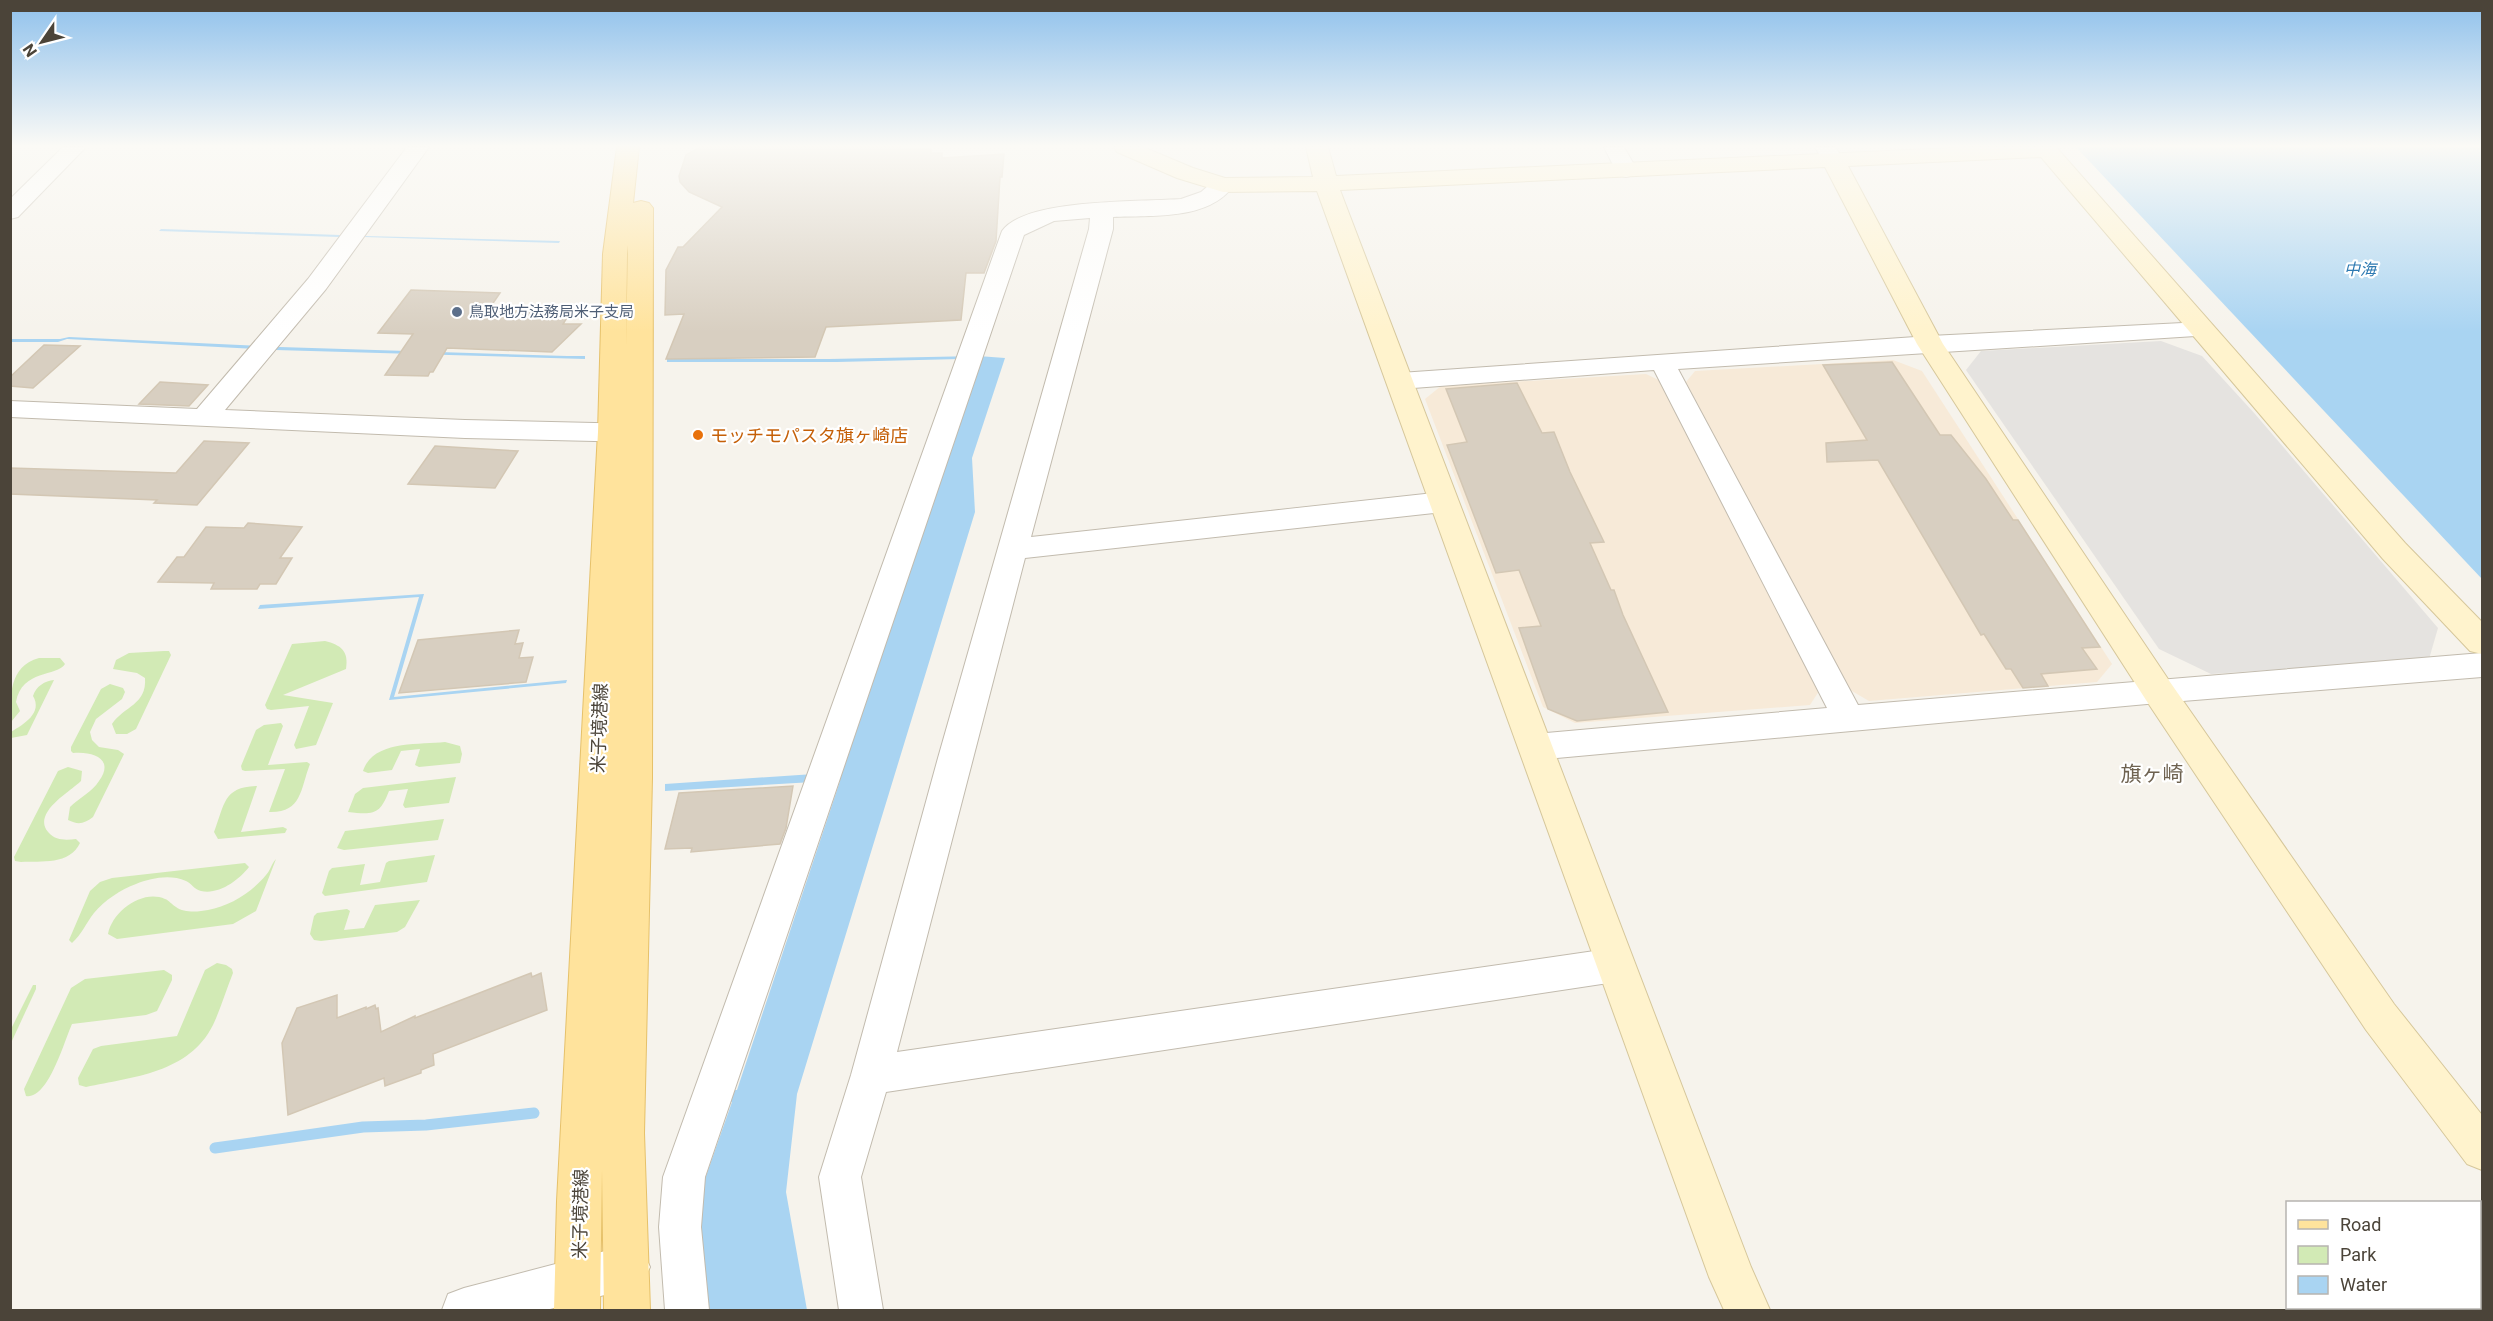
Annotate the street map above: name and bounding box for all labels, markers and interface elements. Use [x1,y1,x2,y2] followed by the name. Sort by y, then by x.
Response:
[12,12,72,72] north arrow
[19,40,41,60] text: N
[2344,260,2379,279] water label: 中海
[469,303,634,321] place label: 鳥取地方法務局米子支局
[450,305,464,319] marker: 鳥取地方法務局米子支局
[710,425,908,446] place label: モッチモパスタ旗ヶ崎店
[691,428,705,442] marker: モッチモパスタ旗ヶ崎店
[587,683,611,773] street label: 米子境港線
[2121,762,2184,786] district label: 旗ヶ崎
[569,1169,591,1259] street label: 米子境港線
[2286,1201,2481,1309] legend
[2340,1214,2381,1235] text: Road
[2340,1244,2377,1265] text: Park
[2340,1274,2387,1295] text: Water

